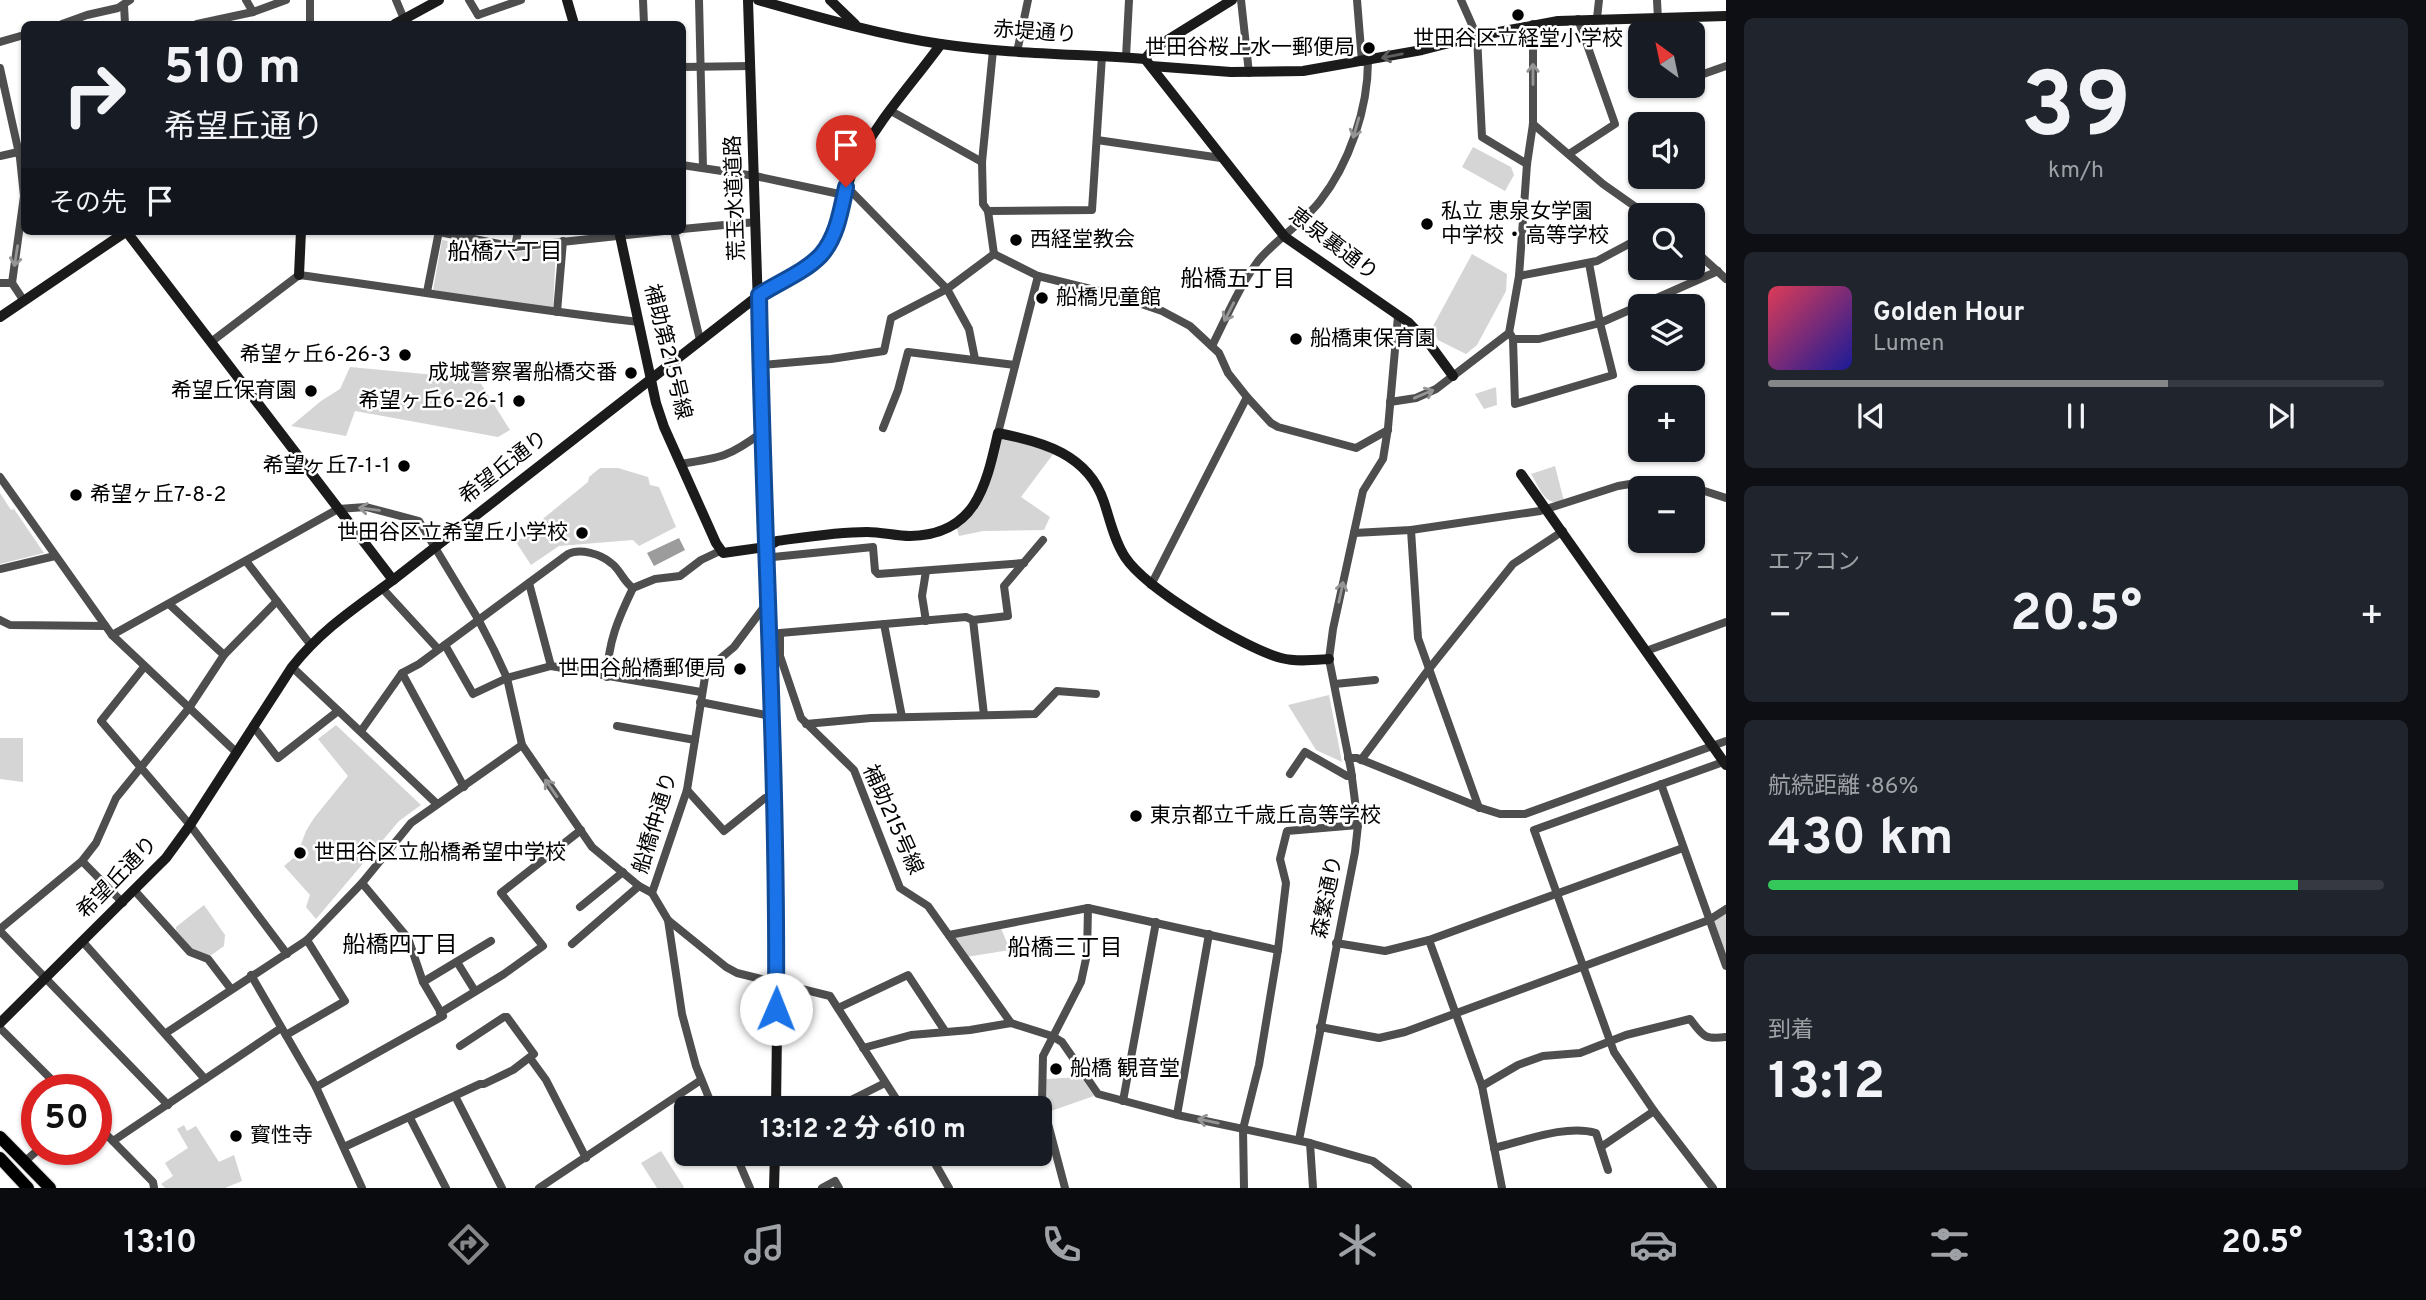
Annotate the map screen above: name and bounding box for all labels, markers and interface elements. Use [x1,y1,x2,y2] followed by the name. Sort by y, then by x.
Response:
[1510,7,1526,23] marker: 世田谷区立経堂小学校
[992,17,1078,49] street label: 赤堤通り
[1628,21,1704,98] north arrow
[1628,21,1705,553] map controls
[1413,26,1623,53] place label: 世田谷区立経堂小学校
[1145,35,1355,62] place label: 世田谷桜上水一郵便局
[164,39,301,101] text: 510 m
[1361,40,1377,56] marker: 世田谷桜上水一郵便局
[49,49,140,140] icon: right
[1381,50,1404,64] one-way arrow
[2021,54,2131,169] text: 39
[1526,63,1540,86] one-way arrow
[164,109,324,149] text: 希望丘通り
[1628,112,1705,189] button: sound
[816,115,876,187] pin
[1349,117,1362,139] one-way arrow
[827,126,865,164] icon: arrive
[720,135,752,261] street label: 荒玉水道道路
[2048,157,2104,186] text: km/h
[141,182,179,220] icon: arrive
[49,188,127,221] text: その先
[1441,199,1609,250] place label: 私立 恵泉女学園 中学校・高等学校
[1283,203,1383,287] street label: 恵泉裏通り
[1628,203,1705,280] button: search
[1419,216,1435,232] marker: 私立 恵泉女学園 中学校・高等学校
[1030,227,1135,254] place label: 西経堂教会
[1008,232,1024,248] marker: 西経堂教会
[448,239,563,268] district label: 船橋六丁目
[10,244,23,266] one-way arrow
[1181,266,1296,295] district label: 船橋五丁目
[637,281,697,423] street label: 補助第215号線
[1056,285,1161,312] place label: 船橋児童館
[1034,290,1050,306] marker: 船橋児童館
[1628,294,1705,371] button: layers
[1873,297,2024,330] text: Golden Hour
[1221,302,1235,322] one-way arrow
[1310,326,1436,353] place label: 船橋東保育園
[1873,330,1944,359] text: Lumen
[1288,331,1304,347] marker: 船橋東保育園
[240,342,391,369] place label: 希望ヶ丘6-26-3
[397,347,413,363] marker: 希望ヶ丘6-26-3
[428,360,617,387] place label: 成城警察署船橋交番
[623,365,639,381] marker: 成城警察署船橋交番
[171,378,297,405] place label: 希望丘保育園
[303,383,319,399] marker: 希望丘保育園
[1628,385,1705,462] button: +
[1412,387,1434,400] one-way arrow
[358,388,505,415] place label: 希望ヶ丘6-26-1
[511,393,527,409] marker: 希望ヶ丘6-26-1
[1852,397,1890,435] icon: previous
[2057,397,2095,435] icon: pause
[2262,397,2300,435] icon: next
[454,425,554,511] street label: 希望丘通り
[263,453,390,480] place label: 希望ヶ丘7-1-1
[396,458,412,474] marker: 希望ヶ丘7-1-1
[1628,476,1705,553] button: −
[90,482,226,509] place label: 希望ヶ丘7-8-2
[68,487,84,503] marker: 希望ヶ丘7-8-2
[358,503,381,516] one-way arrow
[337,520,568,547] place label: 世田谷区立希望丘小学校
[574,525,590,541] marker: 世田谷区立希望丘小学校
[1768,549,1860,578] text: エアコン
[1335,581,1349,604] one-way arrow
[2010,583,2142,649] text: 20.5°
[1768,593,1793,642] text: −
[2359,593,2384,642] text: +
[558,656,726,683] place label: 世田谷船橋郵便局
[732,661,748,677] marker: 世田谷船橋郵便局
[856,761,928,879] street label: 補助215号線
[628,769,684,877] street label: 船橋仲通り
[1768,773,1919,802] text: 航続距離 · 86%
[544,779,558,798] one-way arrow
[1150,803,1381,830] place label: 東京都立千歳丘高等学校
[1768,807,1954,873] text: 430 km
[1128,808,1144,824] marker: 東京都立千歳丘高等学校
[72,831,164,925] street label: 希望丘通り
[314,840,566,867] place label: 世田谷区立船橋希望中学校
[292,845,308,861] marker: 世田谷区立船橋希望中学校
[1307,853,1349,941] street label: 森繁通り
[343,932,458,961] district label: 船橋四丁目
[1008,935,1123,964] district label: 船橋三丁目
[739,972,813,1046] position arrow
[1768,1017,1814,1046] text: 到着
[1768,1051,1885,1117] text: 13:12
[1070,1056,1180,1083] place label: 船橋 観音堂
[1048,1061,1064,1077] marker: 船橋 観音堂
[21,1074,112,1165] speed limit sign: 50
[760,1114,966,1147] text: 13:12 · 2 分 · 610 m
[1197,1114,1220,1128] one-way arrow
[250,1123,313,1150] place label: 寳性寺
[228,1128,244,1144] marker: 寳性寺
[444,1220,493,1269] icon: directions
[740,1220,789,1269] icon: music
[1037,1220,1086,1269] icon: phone
[1333,1220,1382,1269] icon: climate
[1629,1220,1678,1269] icon: car
[1925,1220,1974,1269] icon: filters
[124,1224,197,1264] text: 13:10
[2221,1224,2302,1264] text: 20.5°

